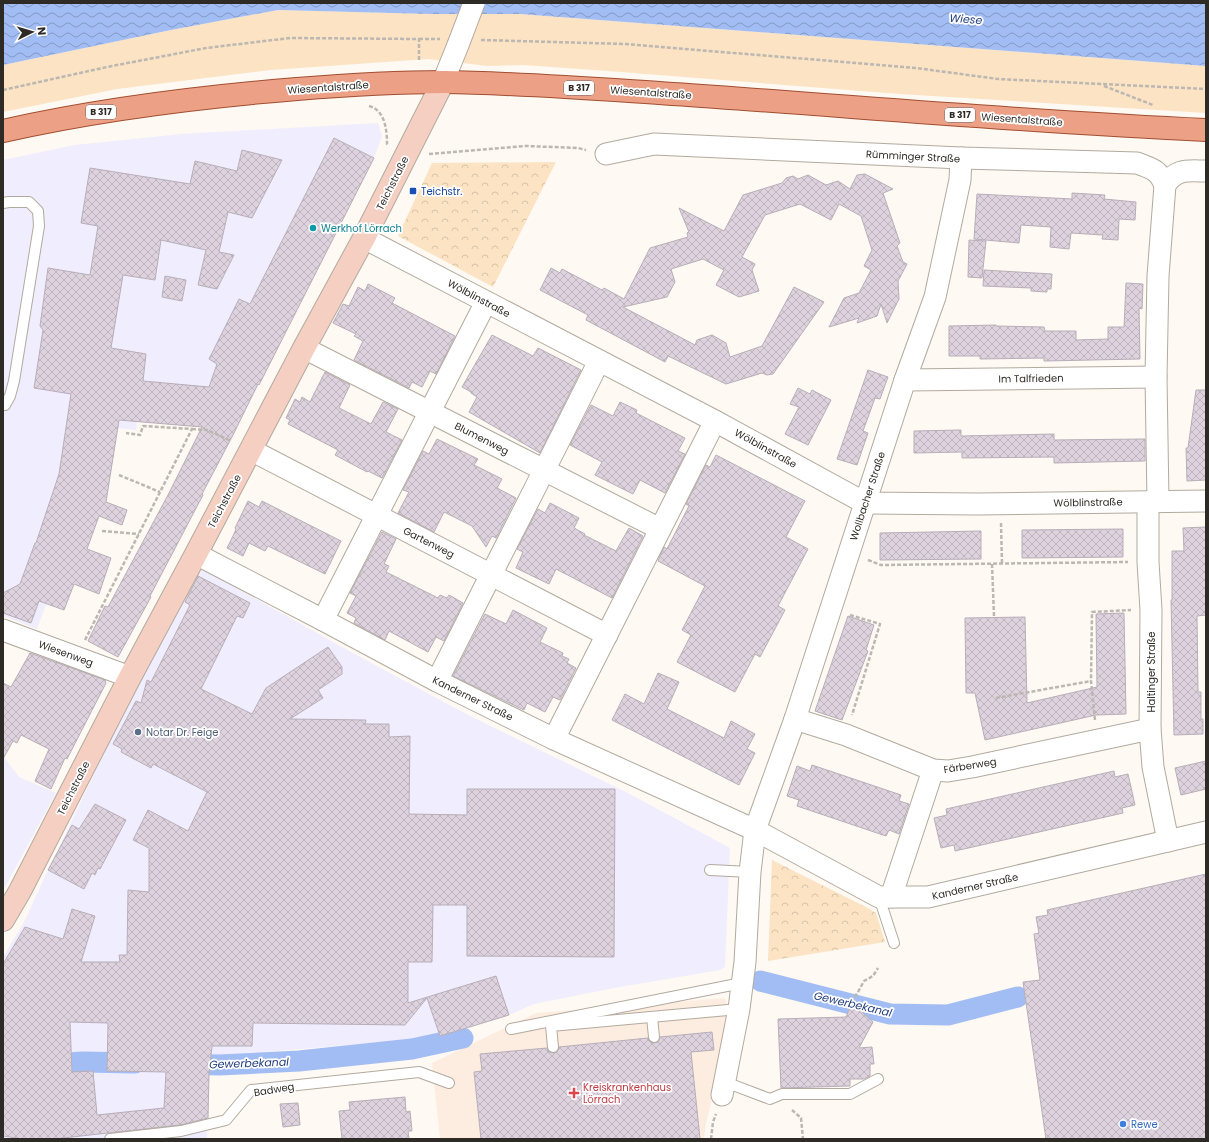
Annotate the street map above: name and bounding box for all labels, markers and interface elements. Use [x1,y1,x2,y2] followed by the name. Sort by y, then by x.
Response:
[949,10,983,28] water label: Wiese
[12,12,52,52] north arrow
[34,26,50,36] text: N
[287,77,369,98] street label: Wiesentalstraße
[564,81,594,95] road number: B 317
[610,82,692,103] street label: Wiesentalstraße
[86,105,116,119] road number: B 317
[945,108,975,122] road number: B 317
[981,109,1063,130] street label: Wiesentalstraße
[865,147,960,166] street label: Rümminger Straße
[372,154,412,213] street label: Teichstraße
[421,184,462,199] place label: Teichstr.
[408,186,418,196] marker: Teichstr.
[321,221,402,236] place label: Werkhof Lörrach
[308,223,318,233] marker: Werkhof Lörrach
[445,276,513,321] street label: Wölblinstraße
[998,370,1064,387] street label: Im Talfrieden
[452,418,511,459] street label: Blumenweg
[732,425,800,472] street label: Wölblinstraße
[846,450,889,543] street label: Wollbacher Straße
[204,472,245,531] street label: Teichstraße
[1053,494,1123,511] street label: Wölblinstraße
[401,523,457,562] street label: Gartenweg
[1144,631,1159,713] street label: Haltinger Straße
[36,637,95,670] street label: Wiesenweg
[430,672,516,724] street label: Kanderner Straße
[146,725,218,740] place label: Notar Dr. Feige
[133,727,143,737] marker: Notar Dr. Feige
[943,754,998,777] street label: Färberweg
[53,759,93,818] street label: Teichstraße
[931,869,1020,904] street label: Kanderner Straße
[812,987,894,1021] water label: Gewerbekanal
[209,1054,289,1072] water label: Gewerbekanal
[253,1079,295,1100] street label: Badweg
[583,1080,671,1107] place label: Kreiskrankenhaus Lörrach
[568,1087,580,1099] marker: Kreiskrankenhaus Lörrach
[1131,1117,1158,1132] place label: Rewe
[1118,1119,1128,1129] marker: Rewe

